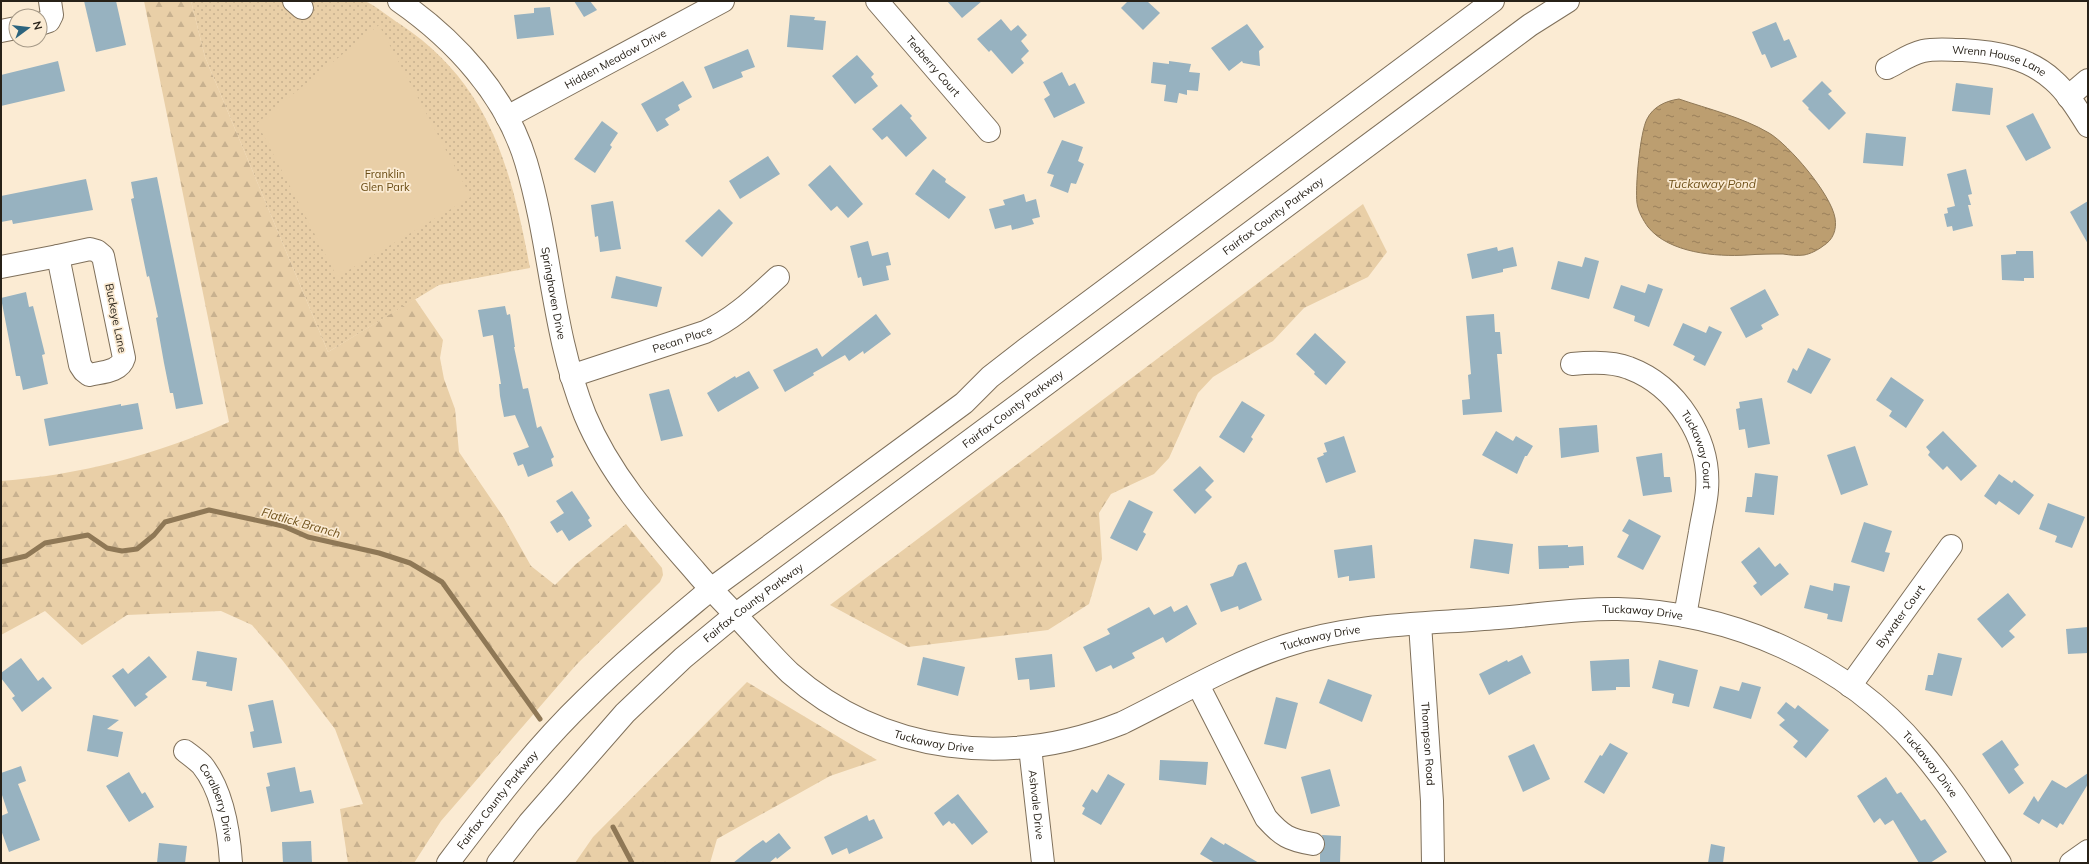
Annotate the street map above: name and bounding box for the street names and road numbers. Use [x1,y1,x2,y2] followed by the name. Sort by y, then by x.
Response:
[562,26,669,92] street label: Hidden Meadow Drive
[903,33,963,100] street label: Teaberry Court
[1952,43,2049,79] street label: Wrenn House Lane
[1220,174,1326,258] street label: Fairfax County Parkway
[538,246,569,341] street label: Springhaven Drive
[102,282,130,354] street label: Buckeye Lane
[651,323,714,356] street label: Pecan Place
[960,367,1066,451] street label: Fairfax County Parkway
[1678,408,1714,490] street label: Tuckaway Court
[700,560,806,645] street label: Fairfax County Parkway
[1873,582,1928,650] street label: Bywater Court
[1602,602,1684,623] street label: Tuckaway Drive
[1279,622,1361,654] street label: Tuckaway Drive
[1418,701,1438,786] street label: Thompson Road
[892,726,974,755] street label: Tuckaway Drive
[1899,728,1961,800] street label: Tuckaway Drive
[454,748,541,852] street label: Fairfax County Parkway
[196,760,236,843] street label: Coralberry Drive
[1026,769,1047,840] street label: Ashvale Drive

